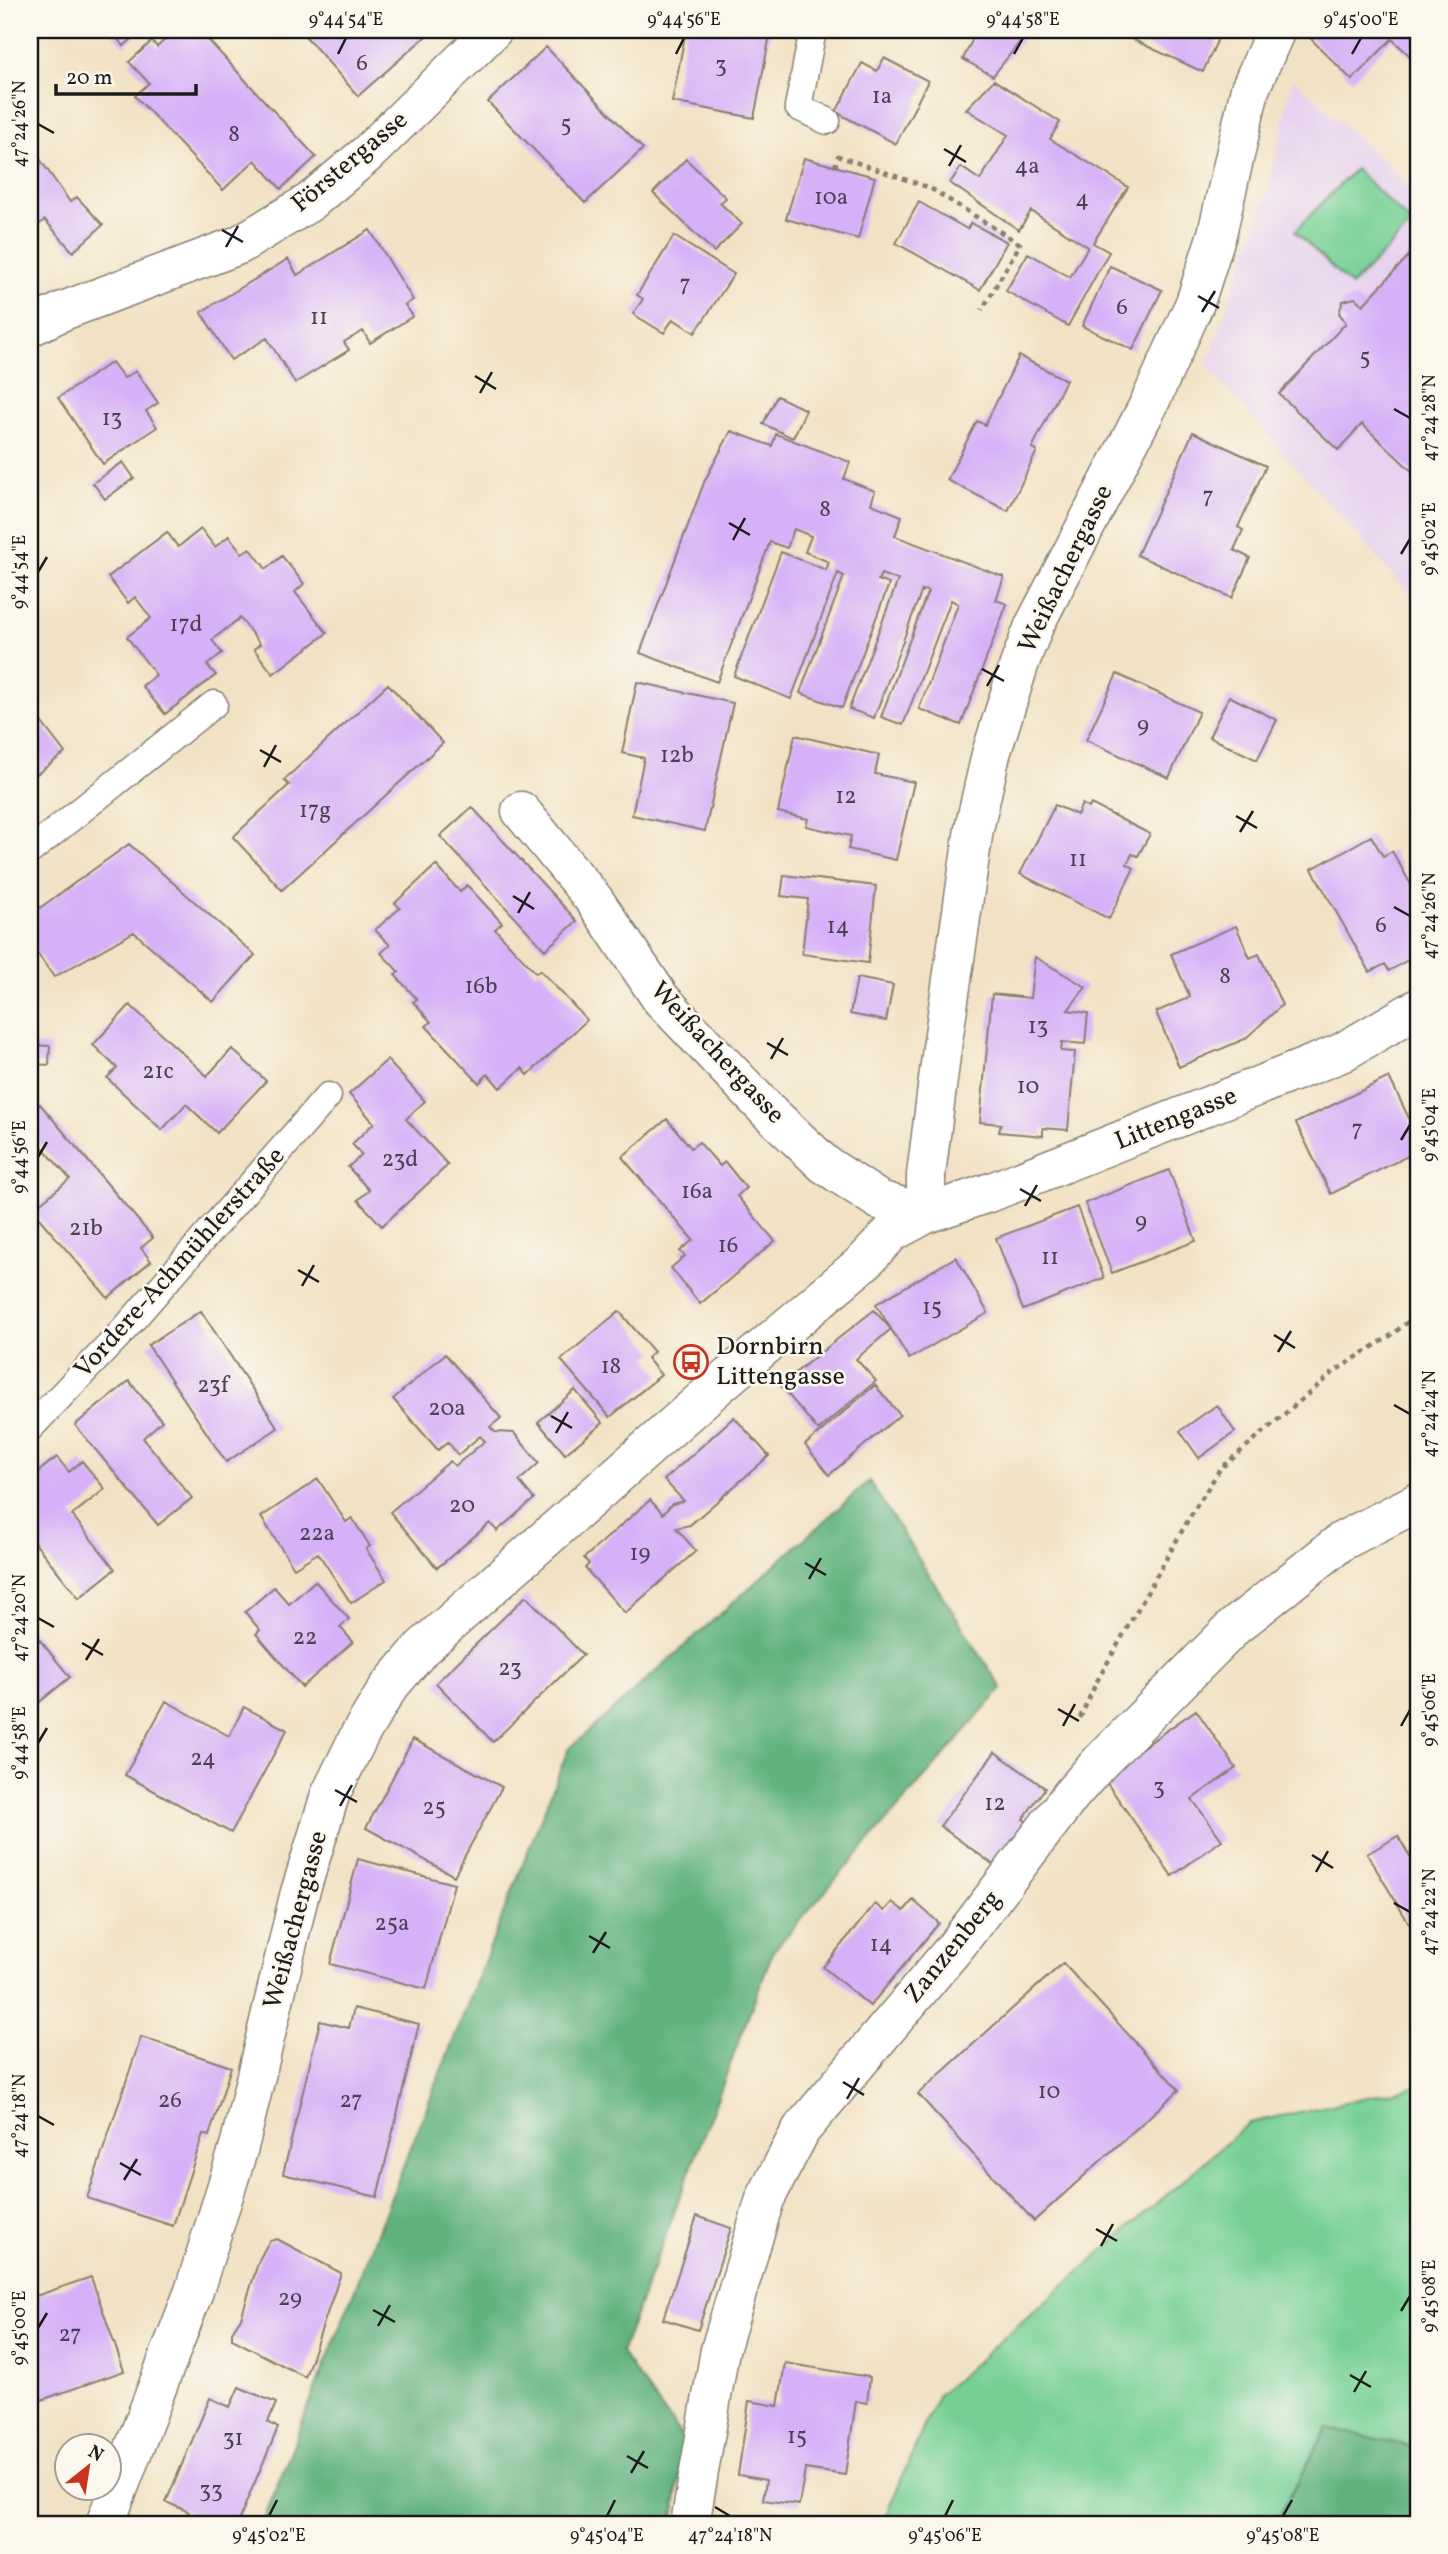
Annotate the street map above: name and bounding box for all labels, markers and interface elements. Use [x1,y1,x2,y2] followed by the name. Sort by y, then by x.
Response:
[309,8,383,33] text: 9°44'54"E
[647,8,721,33] text: 9°44'56"E
[986,8,1060,33] text: 9°44'58"E
[1324,8,1399,33] text: 9°45'00"E
[356,48,368,80] house number: 6
[715,50,727,82] house number: 3
[56,52,196,96] scale bar
[66,64,112,93] text: 20 m
[8,80,33,168] text: 47°24'26"N
[872,81,892,113] house number: 1a
[284,103,416,221] street label: Förstergasse
[560,109,572,141] house number: 5
[228,119,240,151] house number: 8
[1014,151,1040,183] house number: 4a
[814,182,848,214] house number: 10a
[1075,184,1089,216] house number: 4
[679,269,691,301] house number: 7
[1116,292,1128,324] house number: 6
[310,302,328,334] house number: 11
[1359,342,1371,374] house number: 5
[1418,374,1443,462] text: 47°24'28"N
[102,403,122,435] house number: 13
[1010,479,1122,659] street label: Weißachergasse
[1202,481,1214,513] house number: 7
[819,494,831,526] house number: 8
[1418,502,1443,576] text: 9°45'02"E
[8,535,33,609] text: 9°44'54"E
[169,609,203,641] house number: 17d
[1137,710,1149,742] house number: 9
[660,740,694,772] house number: 12b
[835,781,857,813] house number: 12
[299,795,331,827] house number: 17g
[1069,844,1087,876] house number: 11
[1418,872,1443,960] text: 47°24'26"N
[1375,910,1387,942] house number: 6
[827,911,849,943] house number: 14
[1219,961,1231,993] house number: 8
[464,971,498,1003] house number: 16b
[641,974,793,1132] street label: Weißachergasse
[1028,1011,1048,1043] house number: 13
[142,1056,174,1088] house number: 21c
[1017,1071,1039,1103] house number: 10
[1110,1078,1242,1160] street label: Littengasse
[1418,1088,1443,1162] text: 9°45'04"E
[1351,1114,1363,1146] house number: 7
[8,1120,33,1194] text: 9°44'56"E
[66,1139,294,1387] street label: Vordere-Achmühlerstraße
[382,1144,418,1176] house number: 23d
[681,1176,713,1208] house number: 16a
[1135,1206,1147,1238] house number: 9
[69,1213,103,1245] house number: 21b
[718,1230,738,1262] house number: 16
[1041,1242,1059,1274] house number: 11
[922,1292,942,1324] house number: 15
[716,1329,845,1395] place label: Dornbirn Littengasse
[672,1343,710,1381] bus stop icon: Dornbirn Littengasse
[601,1351,621,1383] house number: 18
[197,1370,231,1402] house number: 23f
[1418,1370,1443,1458] text: 47°24'24"N
[428,1393,466,1425] house number: 20a
[449,1490,475,1522] house number: 20
[299,1518,335,1550] house number: 22a
[630,1538,650,1570] house number: 19
[8,1574,33,1662] text: 47°24'20"N
[293,1622,317,1654] house number: 22
[498,1653,522,1685] house number: 23
[1418,1673,1443,1747] text: 9°45'06"E
[8,1706,33,1780] text: 9°44'58"E
[190,1743,216,1775] house number: 24
[1153,1772,1165,1804] house number: 3
[984,1788,1006,1820] house number: 12
[422,1792,446,1824] house number: 25
[255,1827,337,2013] street label: Weißachergasse
[1418,1868,1443,1956] text: 47°24'22"N
[896,1883,1010,2011] street label: Zanzenberg
[375,1908,409,1940] house number: 25a
[870,1929,892,1961] house number: 14
[8,2074,33,2158] text: 47°24'18"N
[1038,2076,1060,2108] house number: 10
[158,2085,182,2117] house number: 26
[340,2085,362,2117] house number: 27
[1418,2259,1443,2333] text: 9°45'08"E
[278,2283,302,2315] house number: 29
[8,2290,33,2365] text: 9°45'00"E
[59,2319,81,2351] house number: 27
[787,2421,807,2453] house number: 15
[223,2423,243,2455] house number: 31
[52,2432,122,2502] north arrow
[83,2439,108,2469] text: N
[199,2475,223,2507] house number: 33
[232,2524,306,2549] text: 9°45'02"E
[570,2524,644,2549] text: 9°45'04"E
[688,2524,772,2549] text: 47°24'18"N
[908,2524,982,2549] text: 9°45'06"E
[1246,2524,1320,2549] text: 9°45'08"E

